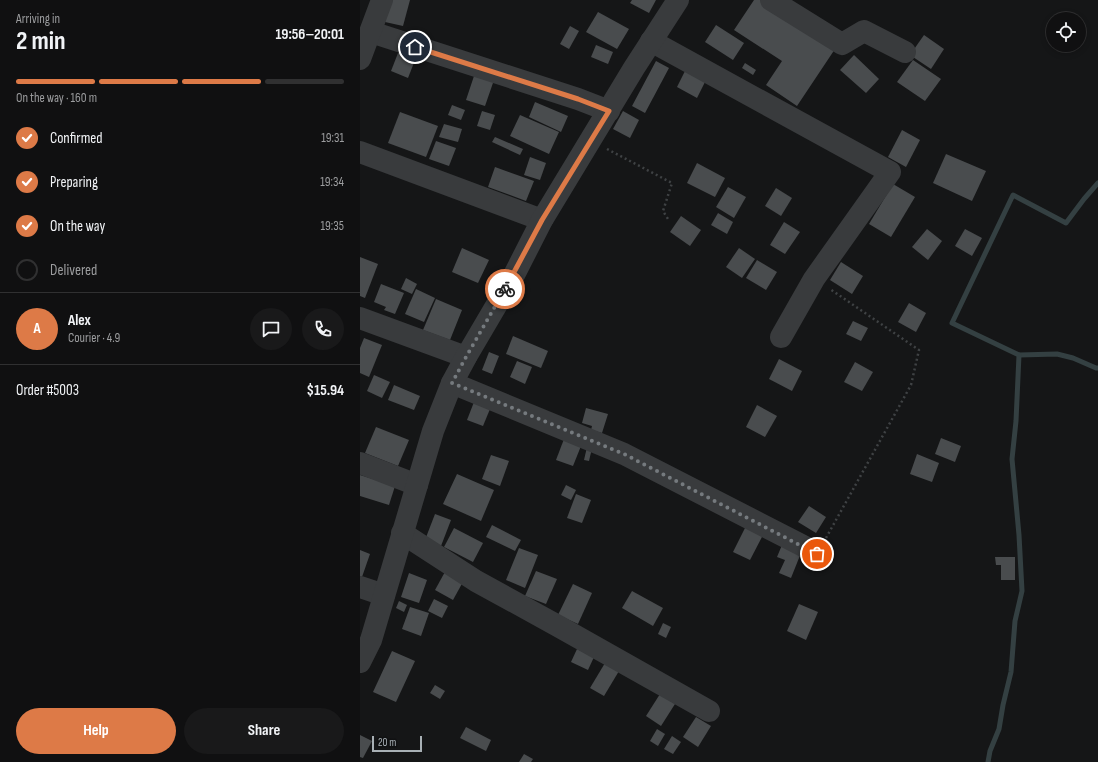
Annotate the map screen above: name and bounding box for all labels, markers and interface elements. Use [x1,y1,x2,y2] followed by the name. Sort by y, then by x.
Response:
[16,11,60,27] text: Arriving in
[1046,12,1086,52] map controls
[1046,12,1086,52] button: locate
[275,25,344,44] text: 19:56–20:01
[16,26,66,57] text: 2 min
[398,30,432,64] pin
[404,36,426,58] icon: home
[16,90,97,106] text: On the way · 160 m
[16,127,38,149] icon: check
[50,129,103,148] text: Confirmed
[321,130,344,146] text: 19:31
[16,171,38,193] icon: check
[50,173,98,192] text: Preparing
[320,174,344,190] text: 19:34
[16,215,38,237] icon: check
[50,217,105,236] text: On the way
[321,218,344,234] text: 19:35
[50,261,97,280] text: Delivered
[485,269,525,309] courier
[494,278,516,300] icon: bike
[250,308,292,350] button: chat
[302,308,344,350] button: phone
[68,311,91,330] text: Alex
[33,319,41,338] text: A
[68,330,120,346] text: Courier · 4.9
[16,381,79,400] text: Order #5003
[307,381,344,400] text: $15.94
[800,537,834,571] pin
[806,543,828,565] icon: bag
[16,708,176,754] button: Help
[184,708,344,754] button: Share
[372,734,422,753] scale bar
[378,736,396,749] text: 20 m

